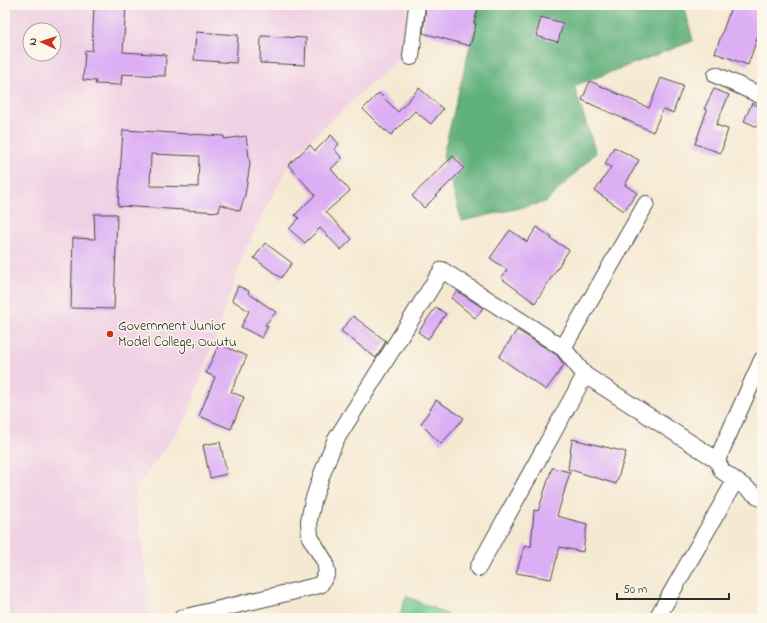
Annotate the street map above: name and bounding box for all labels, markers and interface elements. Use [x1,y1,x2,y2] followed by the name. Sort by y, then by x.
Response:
[22,22,62,62] north arrow
[25,37,41,46] text: N
[118,316,237,354] place label: Government Junior Model College, Owutu
[105,329,115,339] marker: Government Junior Model College, Owutu
[617,575,729,601] scale bar
[623,581,647,599] text: 50 m

